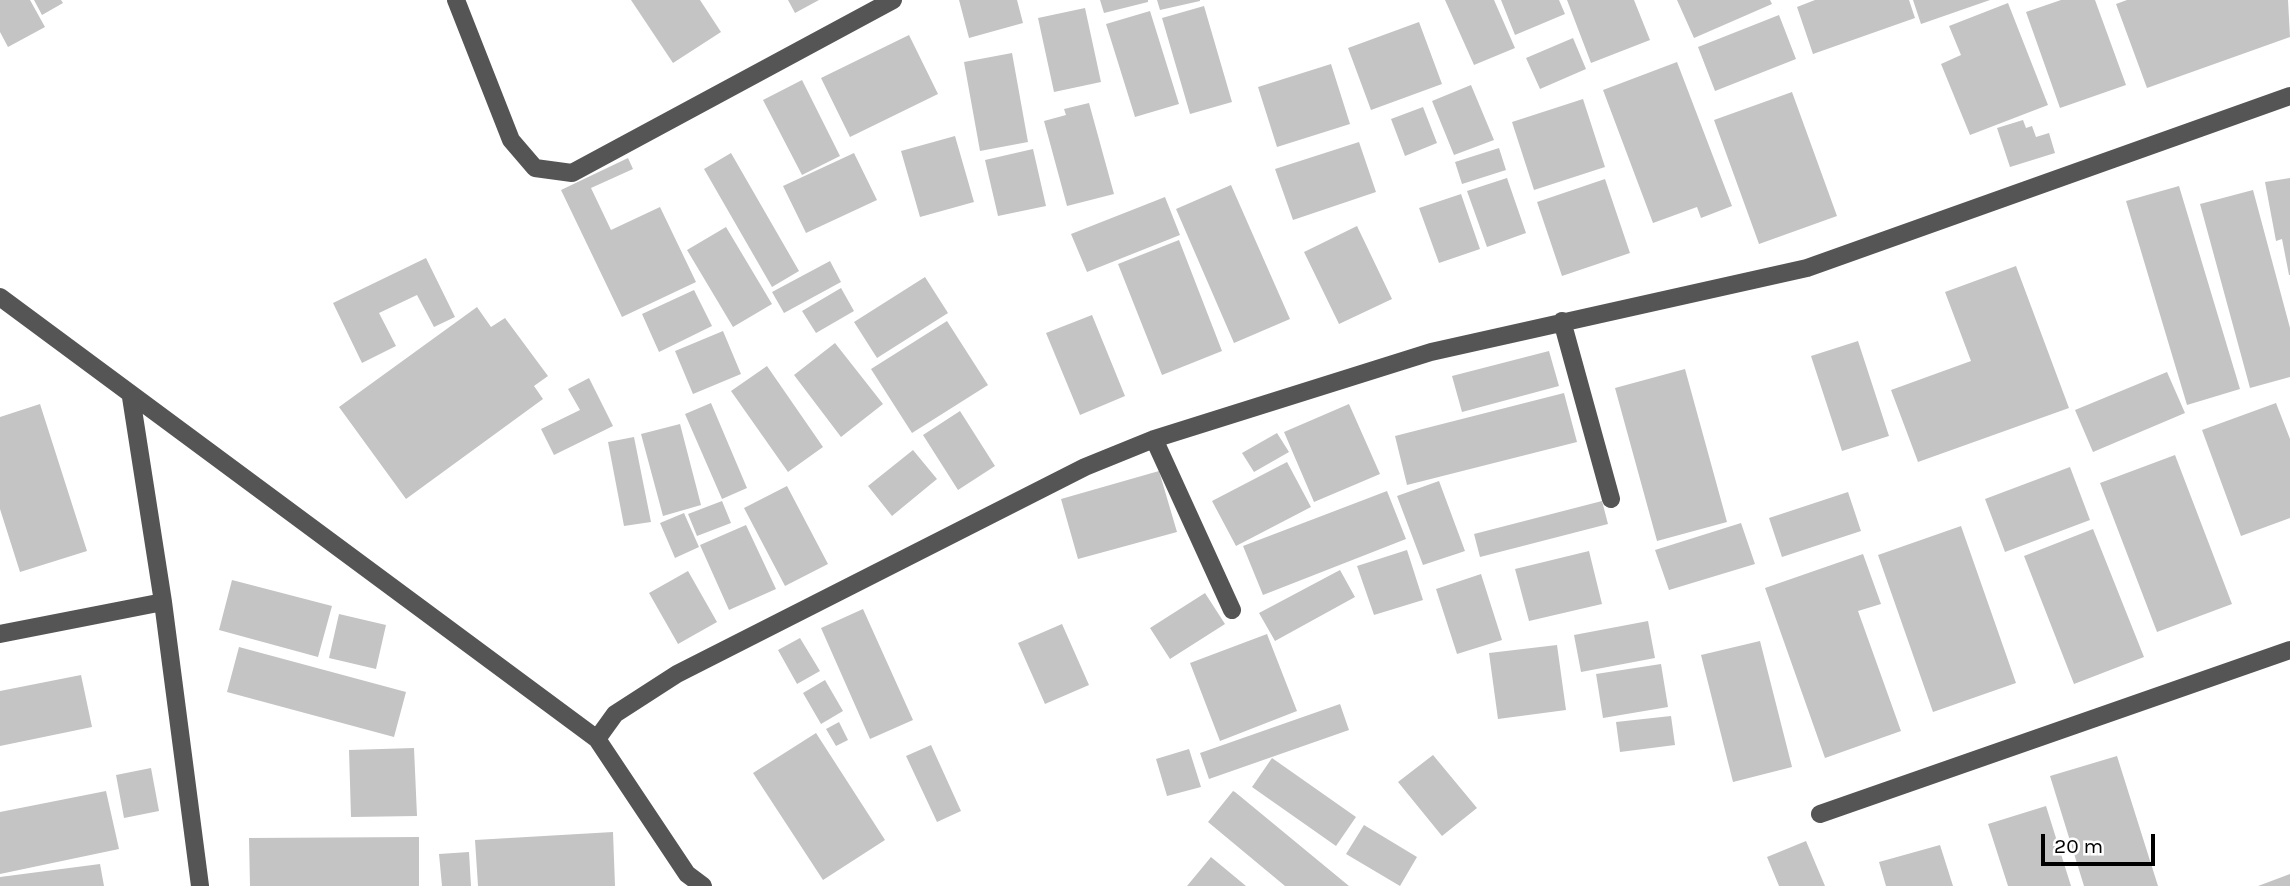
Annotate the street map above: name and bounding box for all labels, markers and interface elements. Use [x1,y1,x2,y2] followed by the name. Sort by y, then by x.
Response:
[2045,820,2159,864] scale bar
[2054,834,2103,858] text: 20 m

